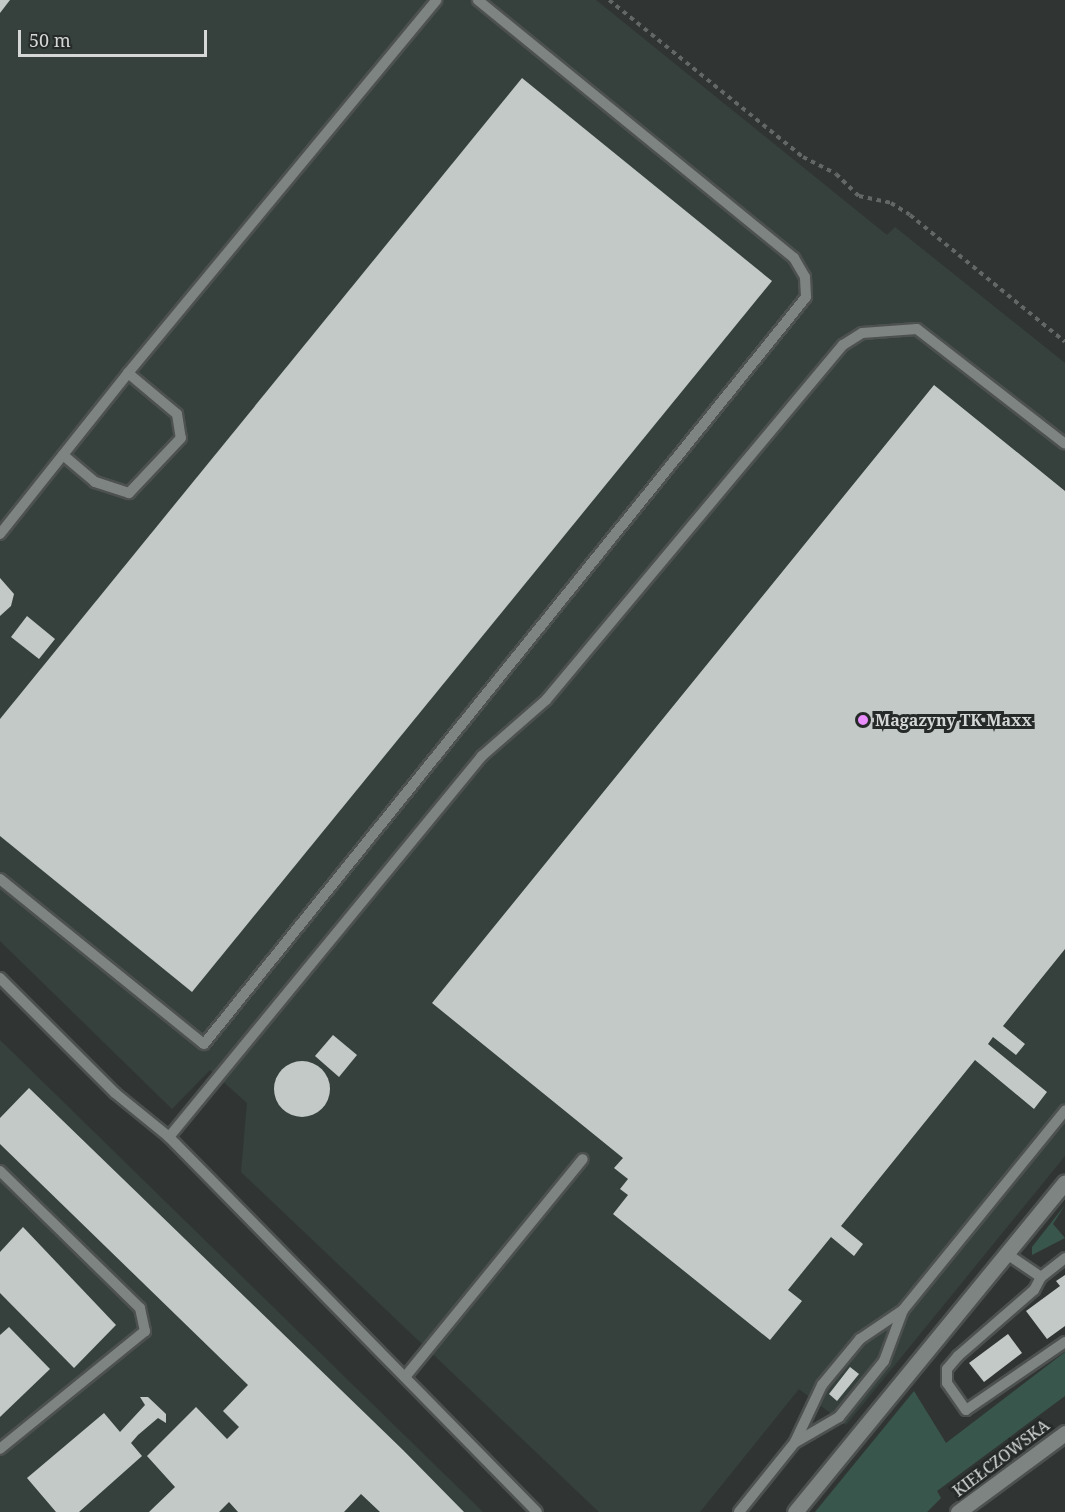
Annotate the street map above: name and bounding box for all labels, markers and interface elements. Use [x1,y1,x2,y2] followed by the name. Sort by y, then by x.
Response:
[21,18,210,56] scale bar
[29,28,71,52] text: 50 m
[875,710,1032,730] place label: Magazyny TK Maxx
[856,713,870,727] marker: Magazyny TK Maxx
[949,1415,1053,1501] street label: KIEŁCZOWSKA

